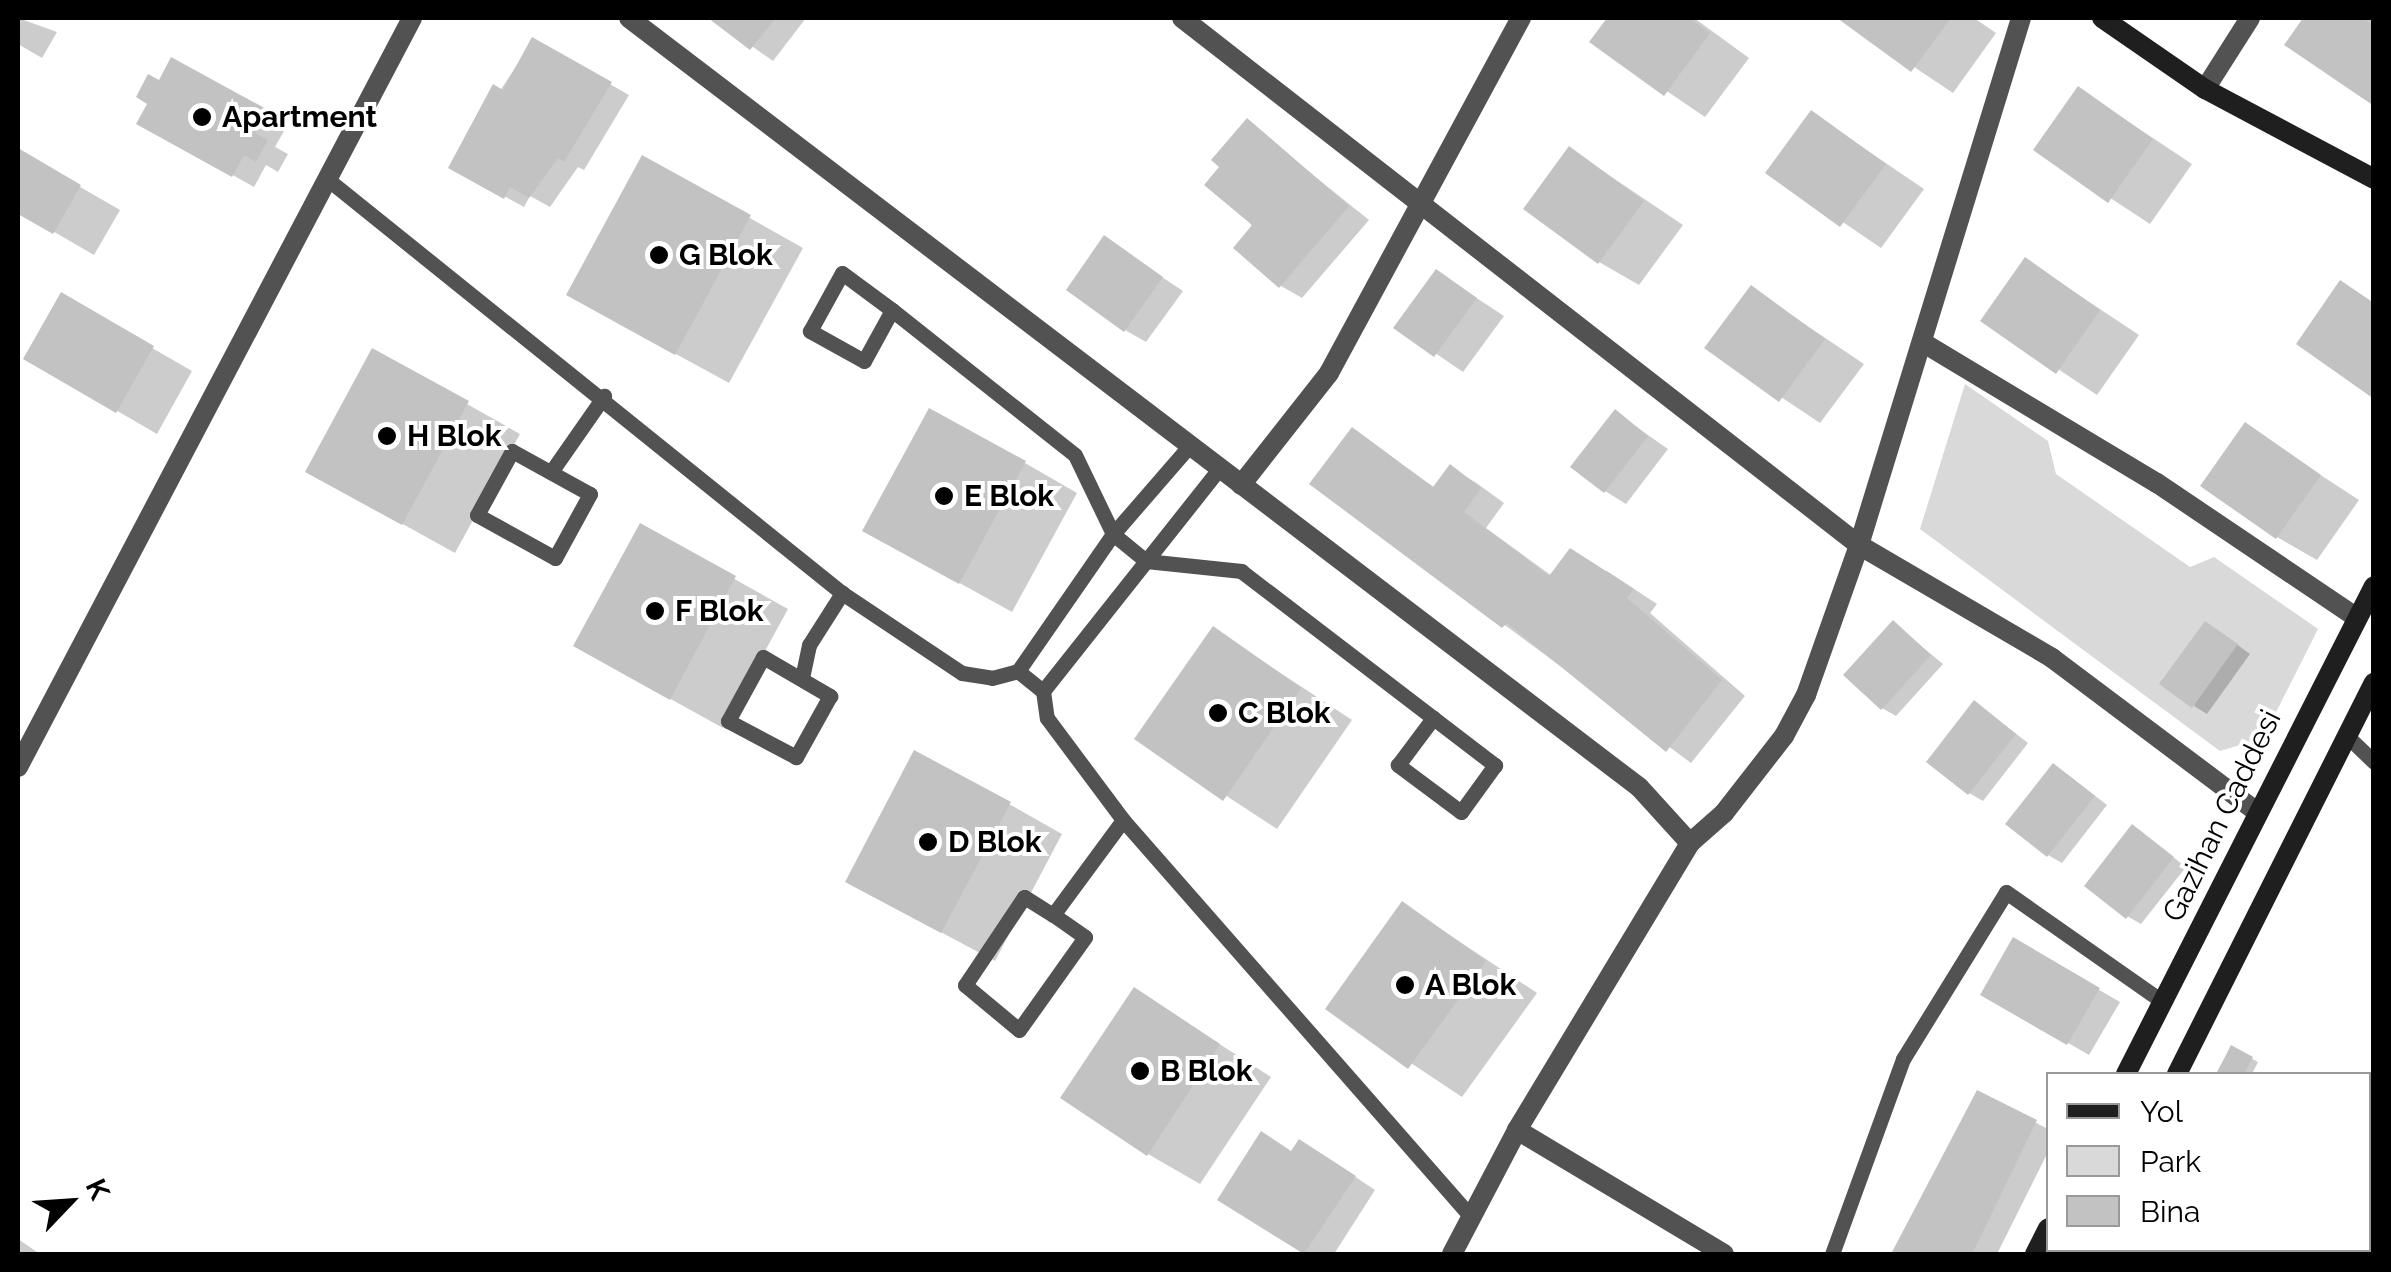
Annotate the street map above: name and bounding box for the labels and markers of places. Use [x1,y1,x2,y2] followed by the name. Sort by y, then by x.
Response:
[222,99,377,135] place label: Apartment
[191,106,213,128] marker: Apartment
[679,237,773,273] place label: G Blok
[648,244,670,266] marker: G Blok
[407,418,501,454] place label: H Blok
[376,425,398,447] marker: H Blok
[964,478,1054,514] place label: E Blok
[933,485,955,507] marker: E Blok
[675,593,764,629] place label: F Blok
[644,600,666,622] marker: F Blok
[1238,695,1331,731] place label: C Blok
[1207,702,1229,724] marker: C Blok
[948,824,1042,860] place label: D Blok
[917,831,939,853] marker: D Blok
[1425,967,1517,1003] place label: A Blok
[1394,974,1416,996] marker: A Blok
[1160,1053,1252,1089] place label: B Blok
[1129,1060,1151,1082] marker: B Blok

